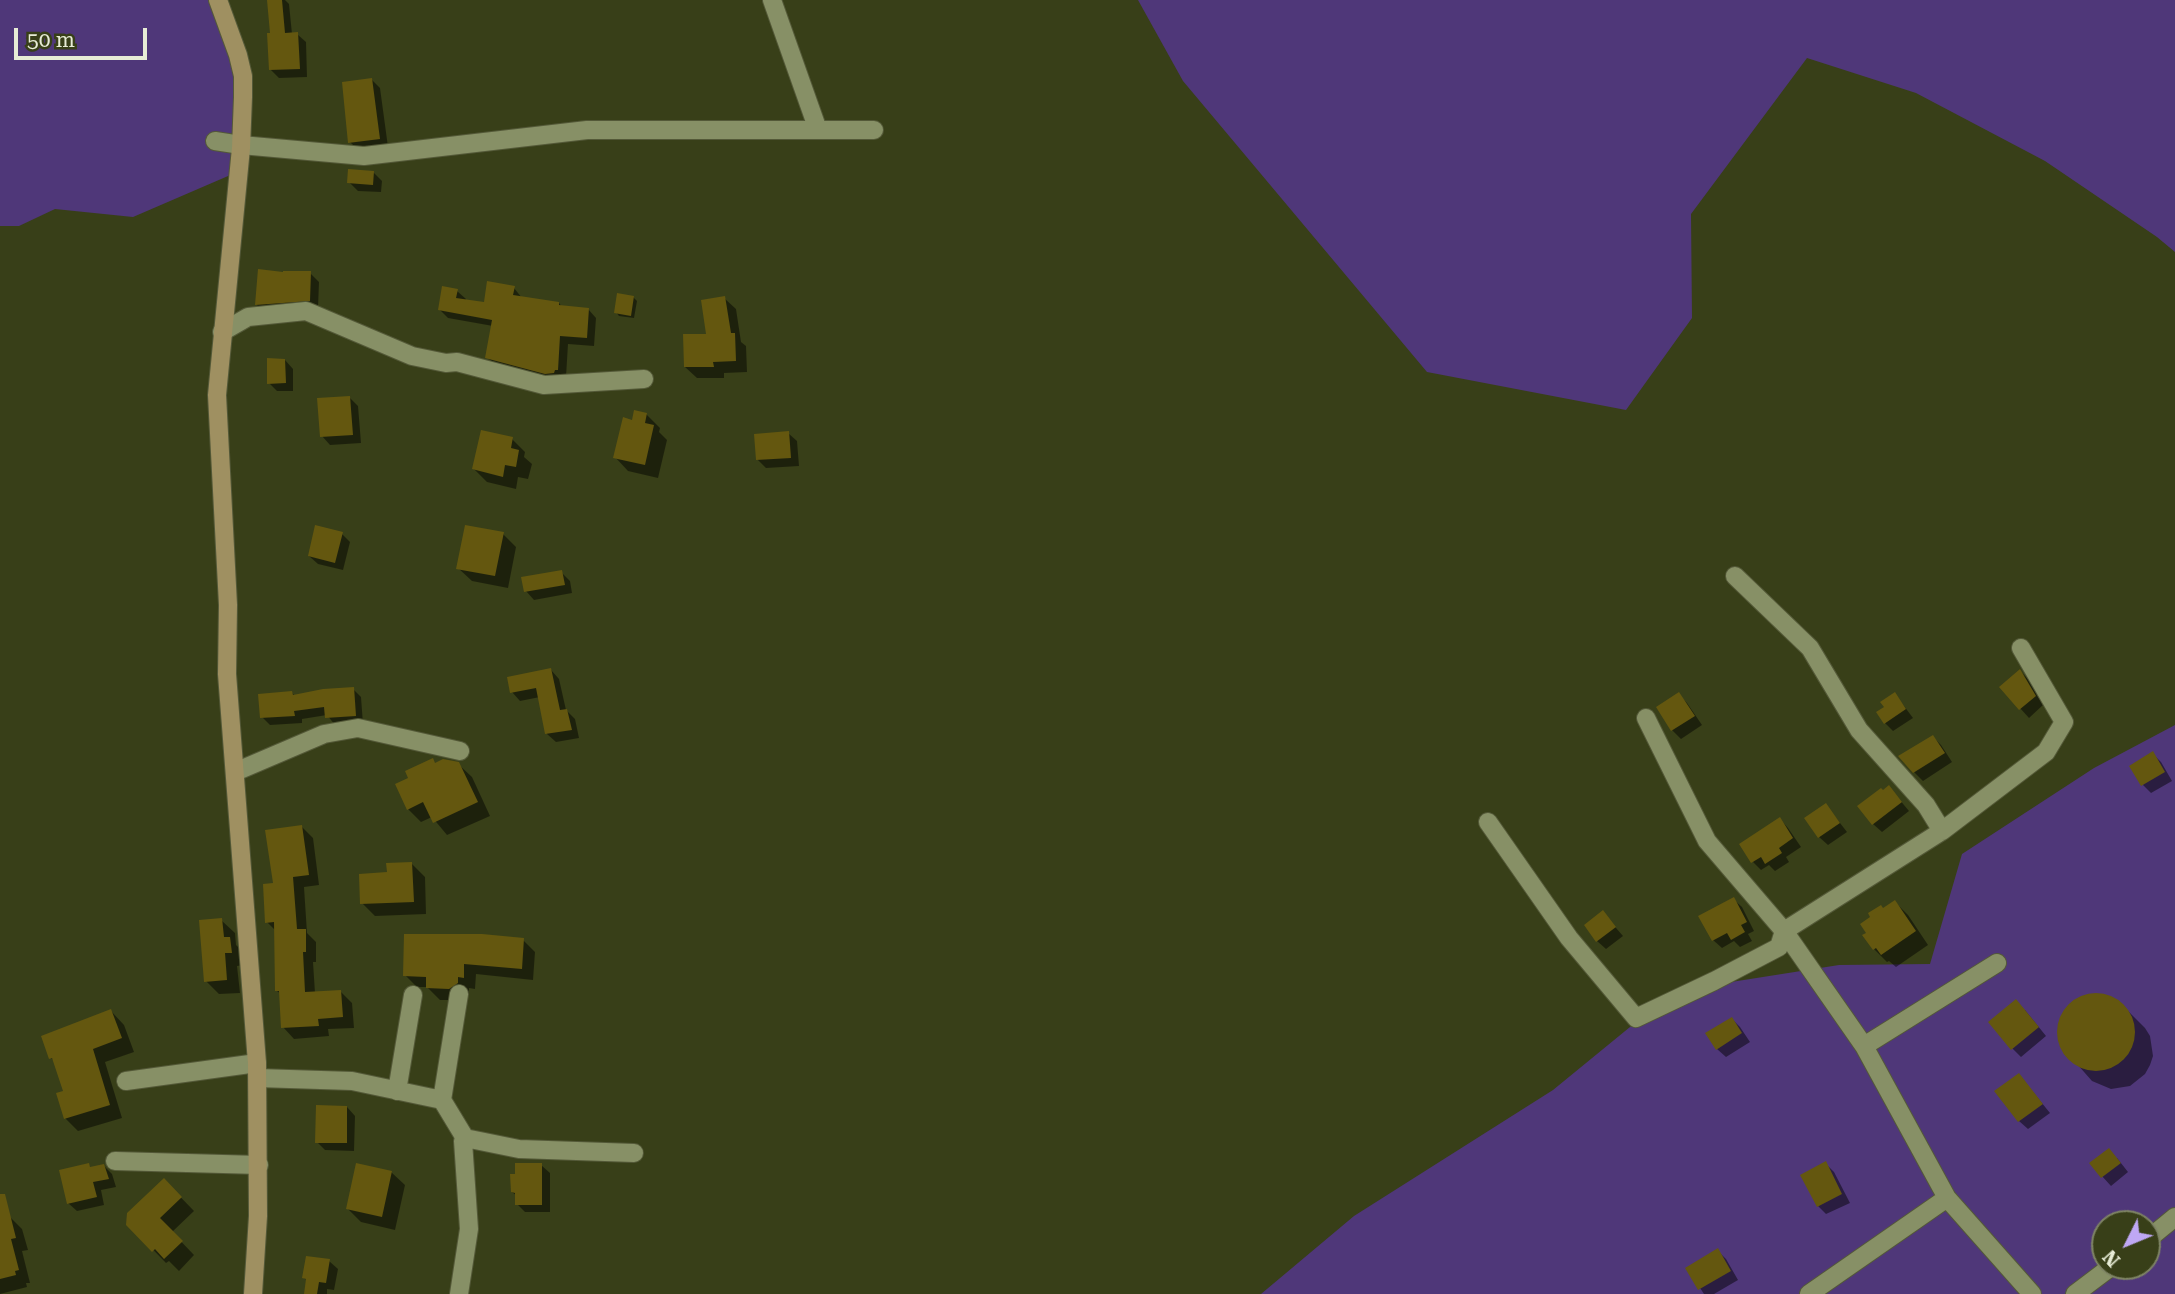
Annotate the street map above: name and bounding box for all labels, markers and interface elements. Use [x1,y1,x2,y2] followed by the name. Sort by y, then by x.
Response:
[18,14,150,58] scale bar
[27,28,75,52] text: 50 m
[2091,1210,2161,1280] north arrow
[2098,1245,2125,1272] text: N

